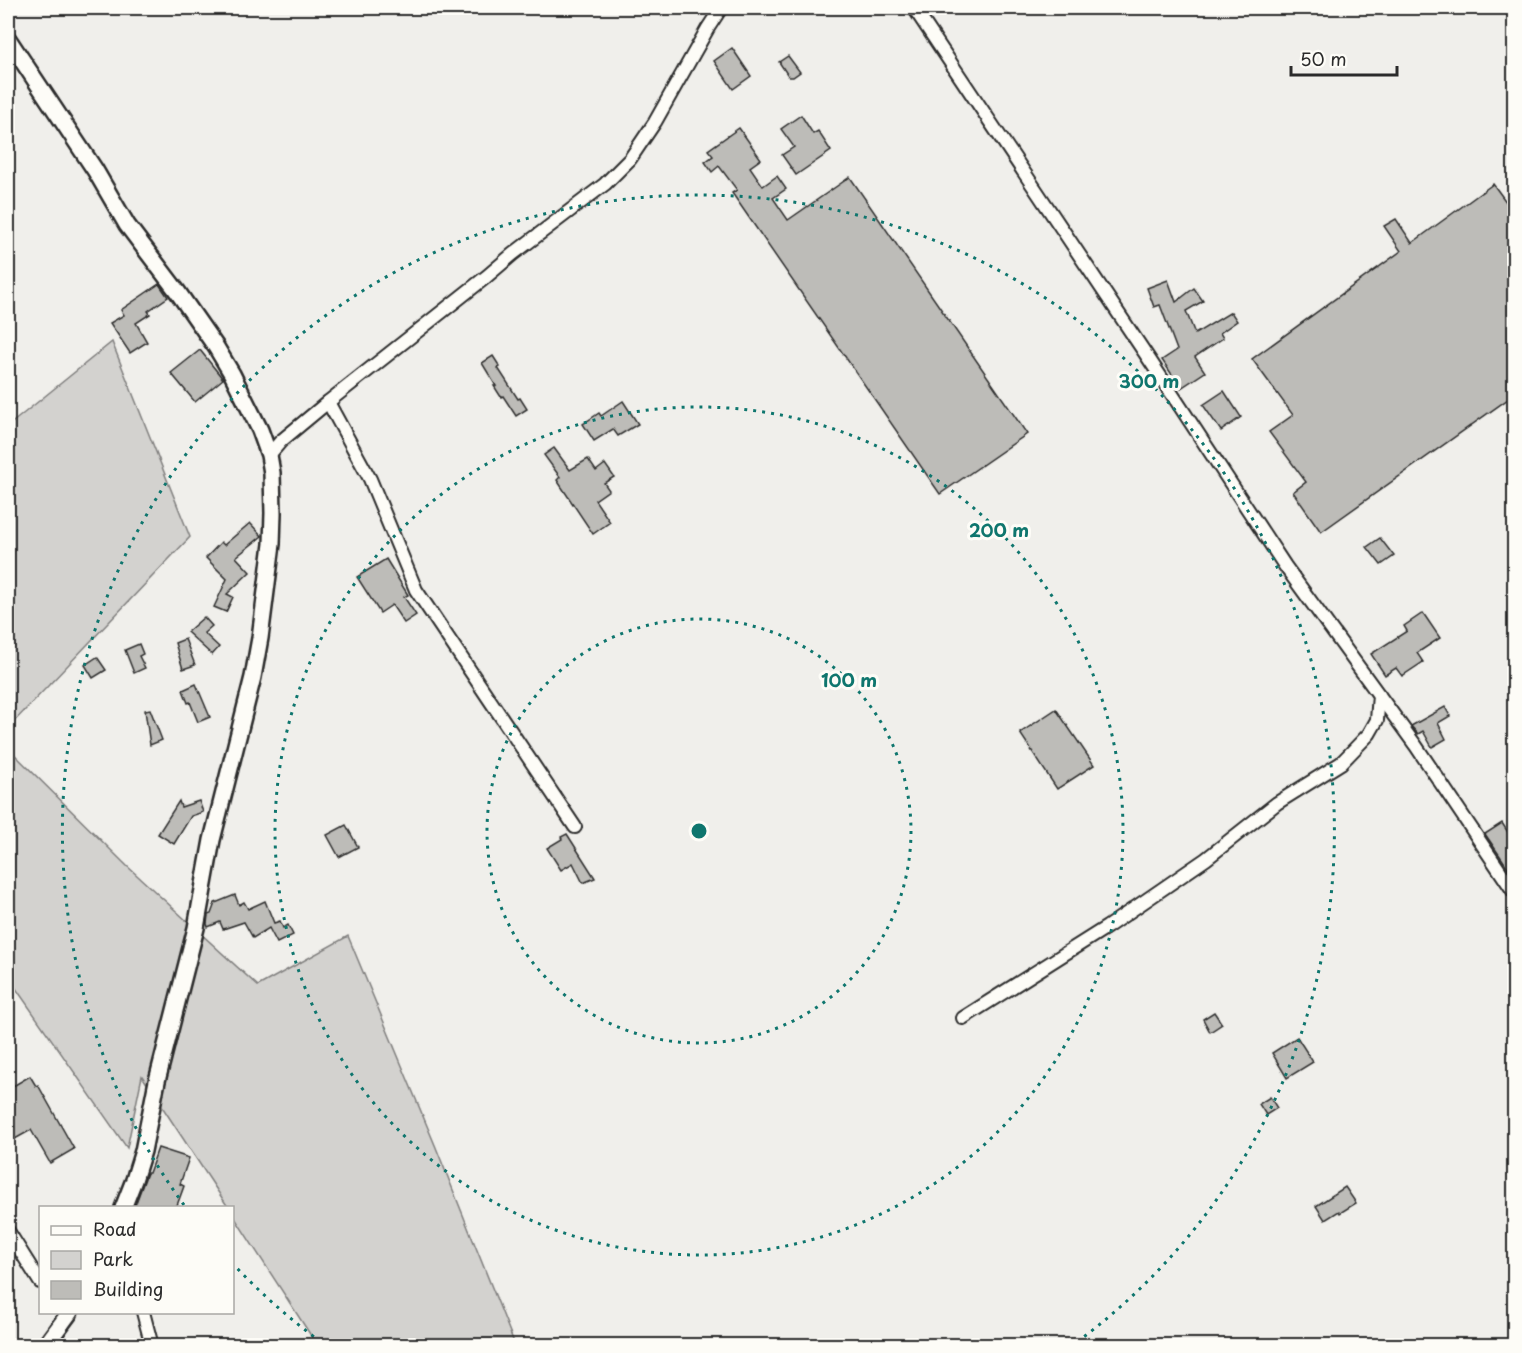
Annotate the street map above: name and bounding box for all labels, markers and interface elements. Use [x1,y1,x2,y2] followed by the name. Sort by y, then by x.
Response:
[1291,39,1398,77] scale bar
[1300,45,1347,72] text: 50 m
[1119,367,1179,394] text: 300 m
[969,516,1029,543] text: 200 m
[821,666,877,693] text: 100 m
[689,821,709,841] centre of rings
[39,1206,234,1314] legend
[93,1215,137,1242] text: Road
[93,1245,133,1272] text: Park
[93,1275,163,1302] text: Building

